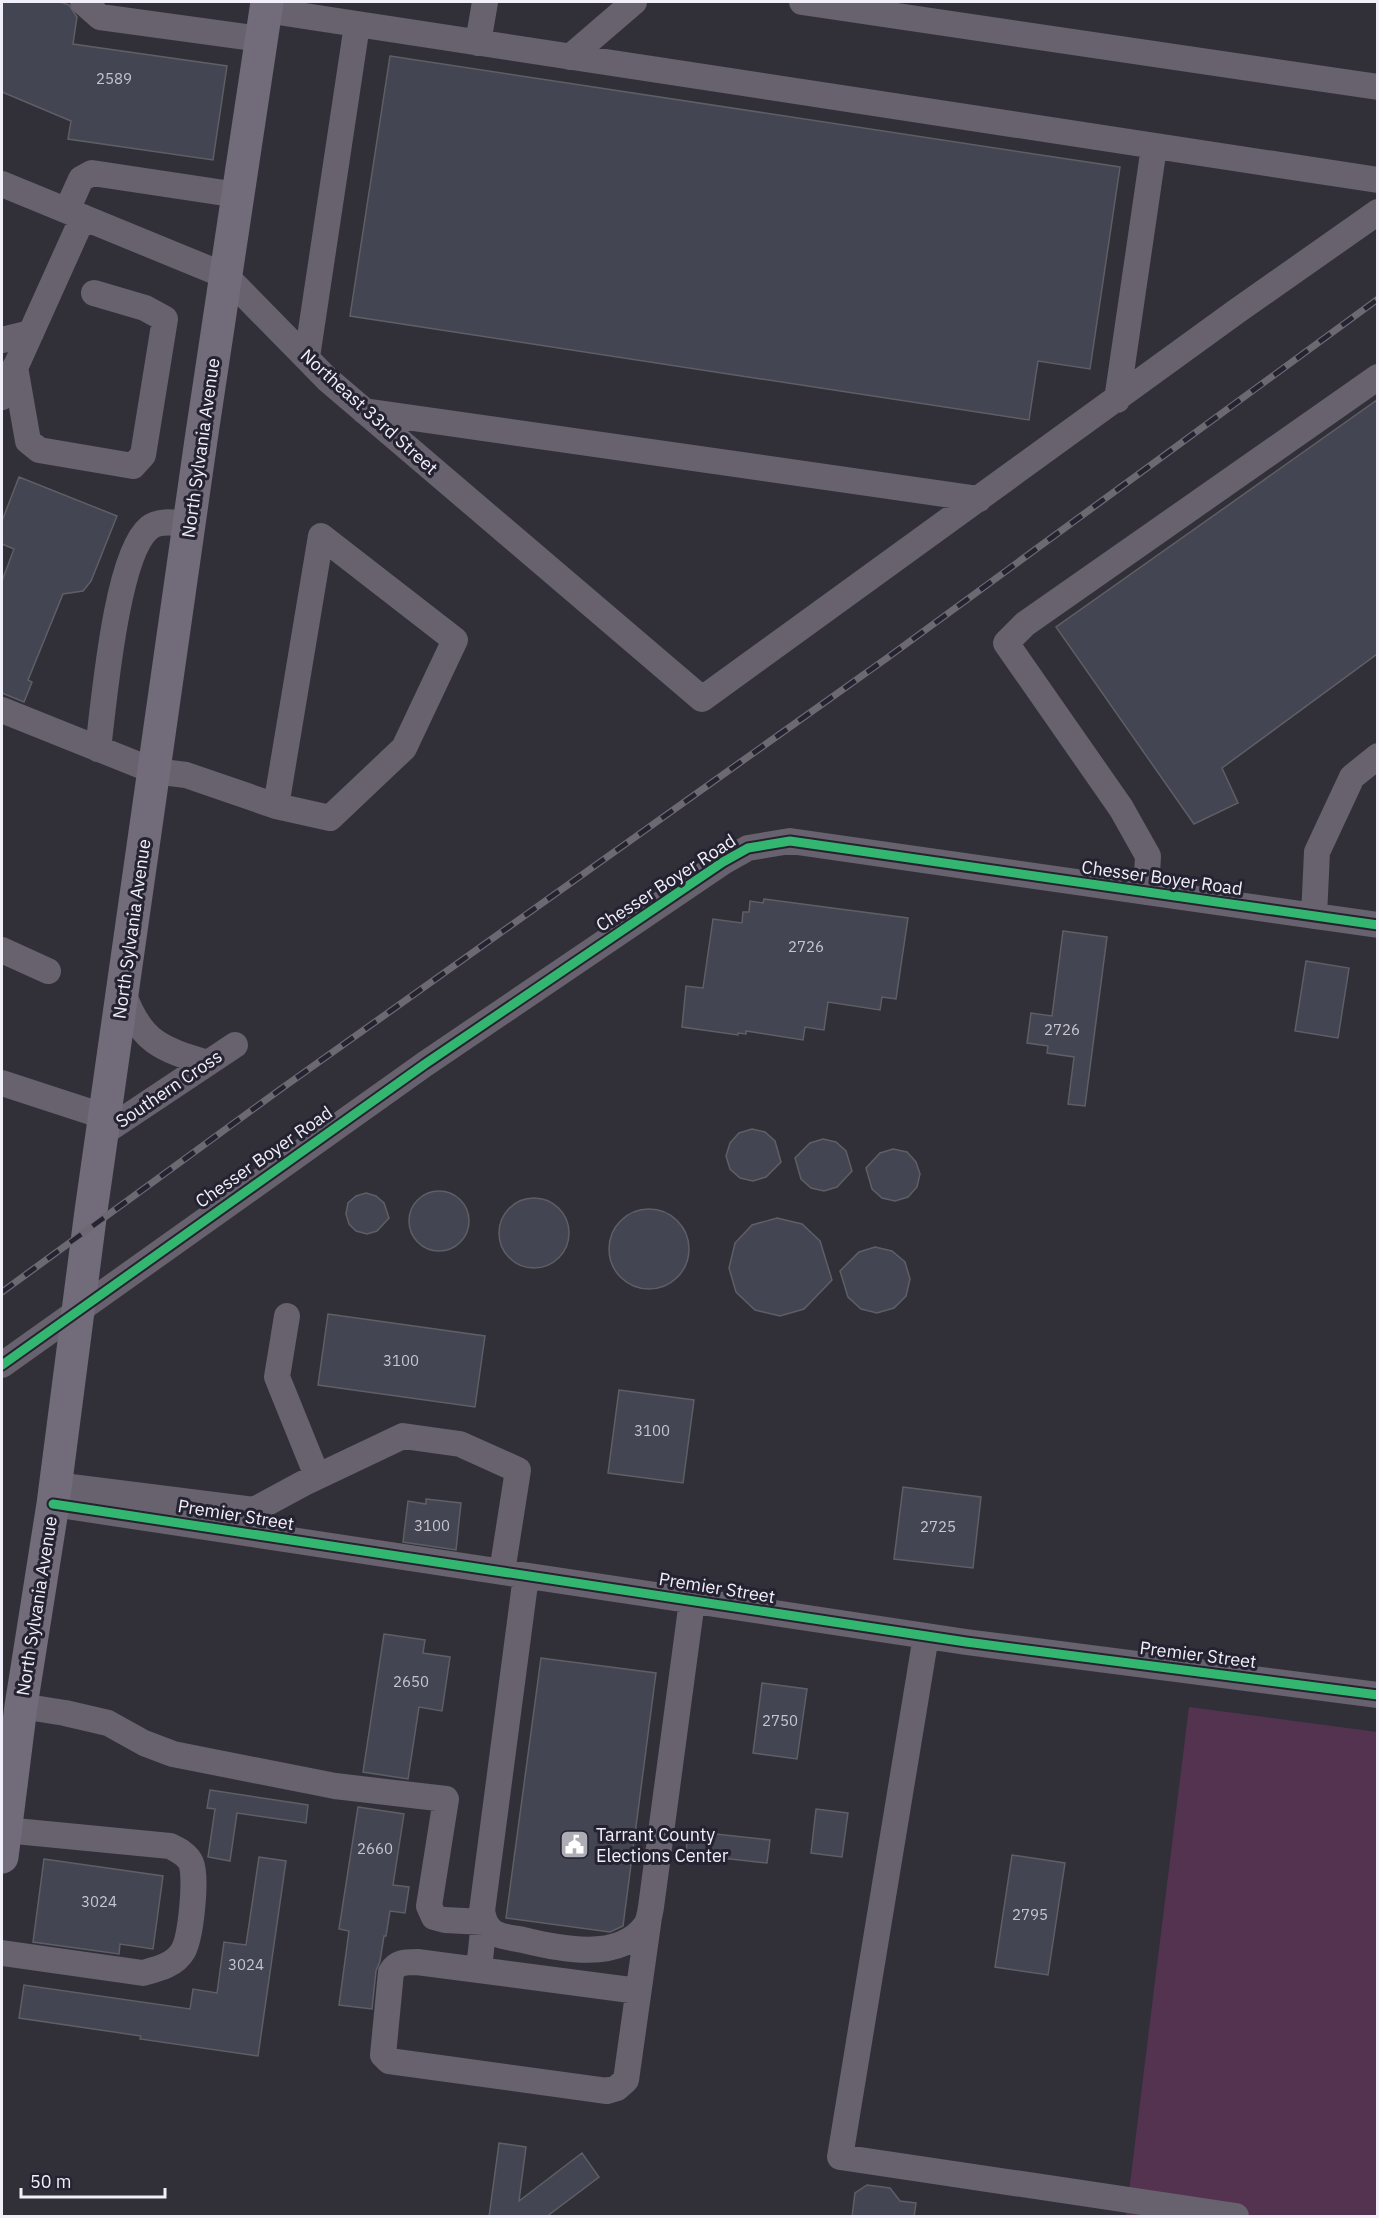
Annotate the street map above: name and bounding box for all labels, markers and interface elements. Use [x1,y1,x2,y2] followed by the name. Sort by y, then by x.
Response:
[96,69,132,88] house number: 2589
[296,344,443,479] street label: Northeast 33rd Street
[176,356,225,539] street label: North Sylvania Avenue
[591,829,740,936] street label: Chesser Boyer Road
[107,837,156,1020] street label: North Sylvania Avenue
[1080,855,1244,900] street label: Chesser Boyer Road
[788,937,824,956] house number: 2726
[1044,1020,1080,1039] house number: 2726
[111,1045,226,1133] street label: Southern Cross
[191,1101,337,1213] street label: Chesser Boyer Road
[383,1351,419,1370] house number: 3100
[634,1421,670,1440] house number: 3100
[176,1494,296,1535] street label: Premier Street
[11,1514,62,1697] street label: North Sylvania Avenue
[414,1516,450,1535] house number: 3100
[920,1517,956,1536] house number: 2725
[657,1567,777,1608] street label: Premier Street
[1138,1636,1258,1673] street label: Premier Street
[393,1672,429,1691] house number: 2650
[762,1711,798,1730] house number: 2750
[596,1823,729,1867] place label: Tarrant County Elections Center
[559,1829,591,1861] public building icon: Tarrant County Elections Center
[357,1839,393,1858] house number: 2660
[81,1892,117,1911] house number: 3024
[1012,1905,1048,1924] house number: 2795
[228,1955,264,1974] house number: 3024
[21,2161,165,2199] scale bar
[30,2170,72,2193] text: 50 m

